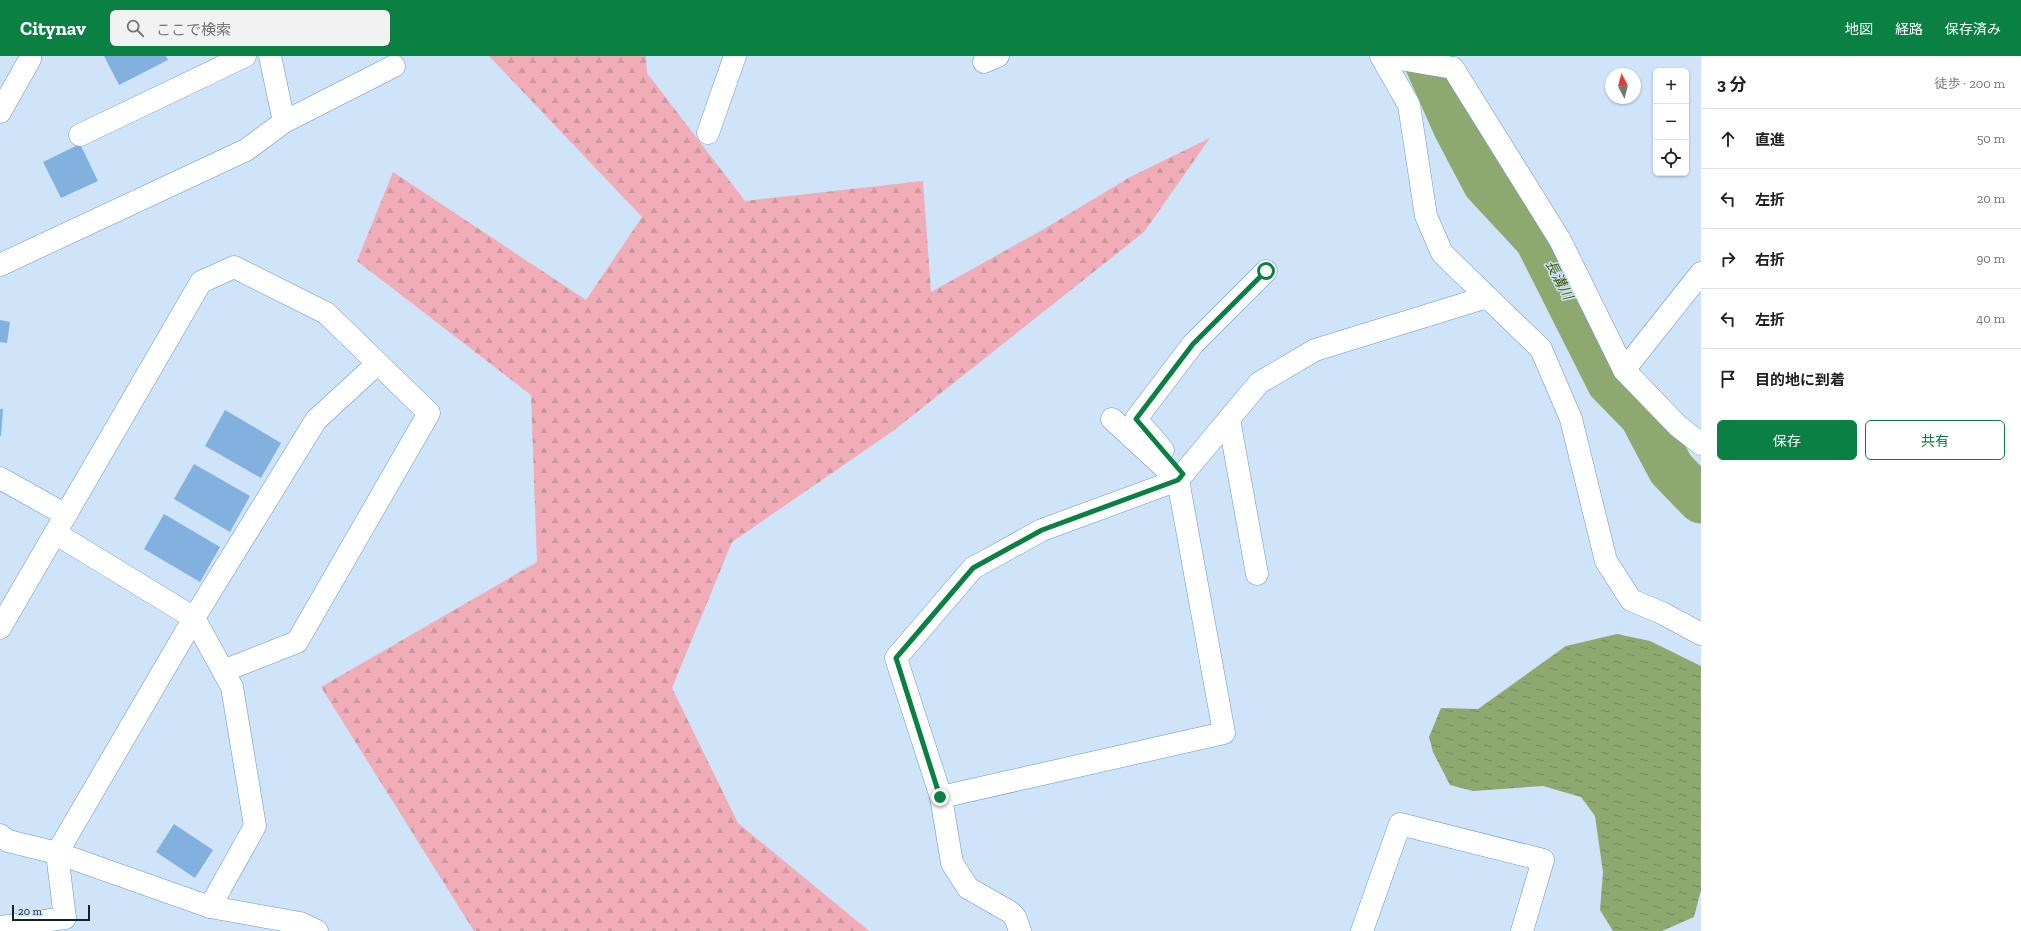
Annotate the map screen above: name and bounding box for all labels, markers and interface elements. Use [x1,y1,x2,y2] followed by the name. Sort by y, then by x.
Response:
[110,10,390,46] search box
[20,17,86,40] text: Citynav
[124,17,146,39] icon: search
[156,21,231,39] text: ここで検索
[1845,21,1873,38] text: 地図
[1895,21,1923,38] text: 経路
[1945,21,2001,38] text: 保存済み
[1605,68,1641,104] north arrow
[1653,68,1689,176] map controls
[1653,68,1689,104] button: +
[1717,74,1746,94] text: 3 分
[1934,76,2005,91] text: 徒歩 · 200 m
[1653,104,1689,140] button: −
[1717,128,1739,150] icon: ahead
[1755,131,1785,149] text: 直進
[1977,131,2005,146] text: 50 m
[1653,140,1689,176] button: locate
[1717,188,1739,210] icon: left
[1755,191,1785,209] text: 左折
[1977,191,2005,206] text: 20 m
[1717,248,1739,270] icon: right
[1755,251,1785,269] text: 右折
[1976,251,2005,266] text: 90 m
[1542,257,1577,304] water label: 長溝川
[1257,262,1275,280] route start
[1717,308,1739,330] icon: left
[1755,311,1785,329] text: 左折
[1976,311,2005,326] text: 40 m
[1717,368,1739,390] icon: arrive
[1755,371,1845,389] text: 目的地に到着
[1717,420,1857,460] button: 保存
[1865,420,2005,460] button: 共有
[931,788,949,806] route end
[12,903,90,922] scale bar
[18,905,42,918] text: 20 m

